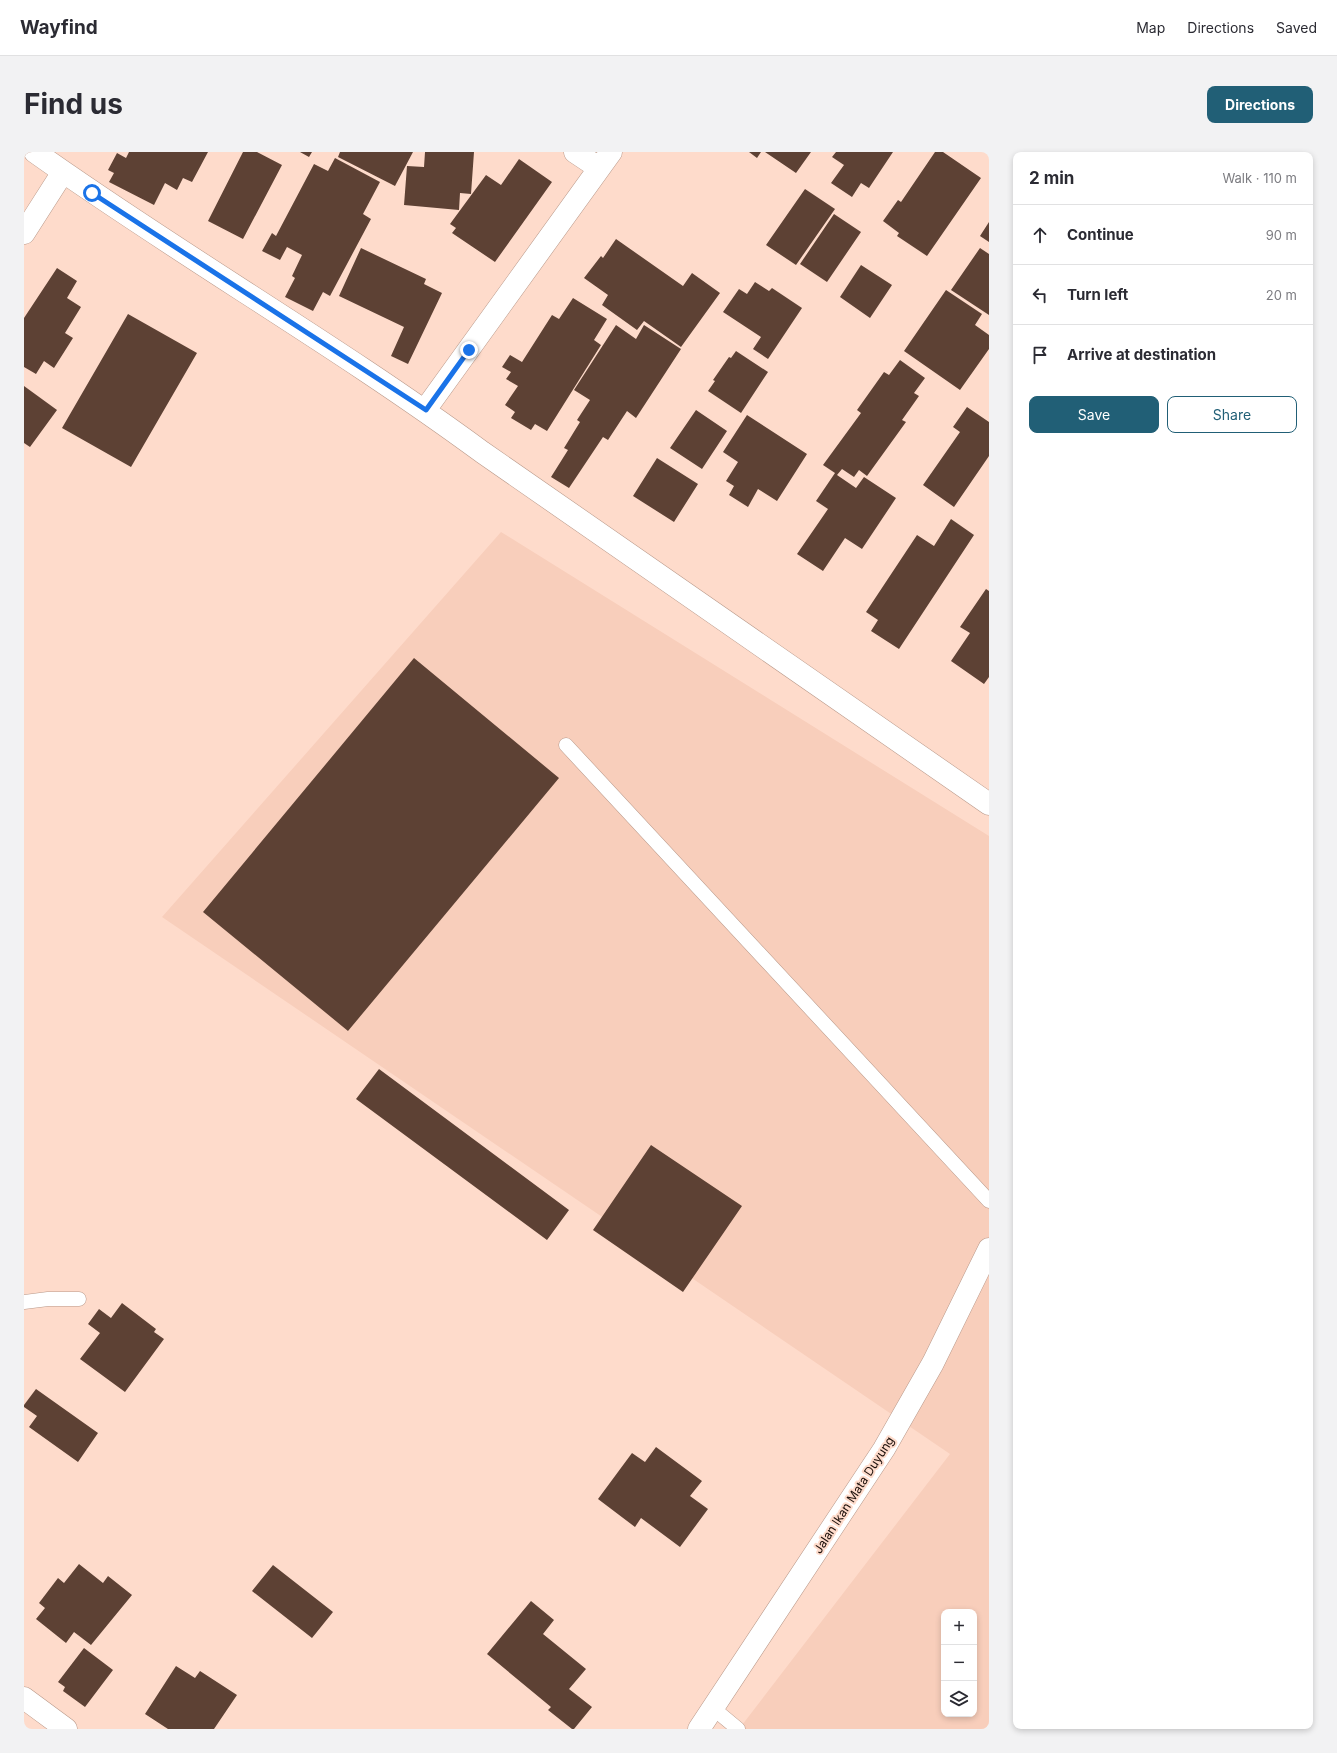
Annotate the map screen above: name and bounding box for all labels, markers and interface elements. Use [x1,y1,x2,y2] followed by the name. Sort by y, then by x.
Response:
[20,16,98,39] text: Wayfind
[1136,19,1165,36] text: Map
[1187,19,1254,36] text: Directions
[1276,19,1317,36] text: Saved
[1207,86,1313,123] button: Directions
[24,87,123,121] text: Find us
[1029,168,1074,188] text: 2 min
[1222,170,1297,186] text: Walk · 110 m
[83,184,101,202] route start
[1029,224,1051,246] icon: ahead
[1067,225,1134,244] text: Continue
[1266,227,1297,243] text: 90 m
[1029,284,1051,306] icon: left
[1067,285,1128,304] text: Turn left
[1266,287,1297,303] text: 20 m
[460,341,478,359] route end
[1029,344,1051,366] icon: arrive
[1067,345,1216,364] text: Arrive at destination
[1029,396,1159,433] button: Save
[1167,396,1297,433] button: Share
[810,1433,897,1556] street label: Jalan Ikan Mata Duyung
[941,1609,977,1717] map controls
[941,1609,977,1645] button: +
[941,1645,977,1681] button: −
[941,1681,977,1717] button: layers

